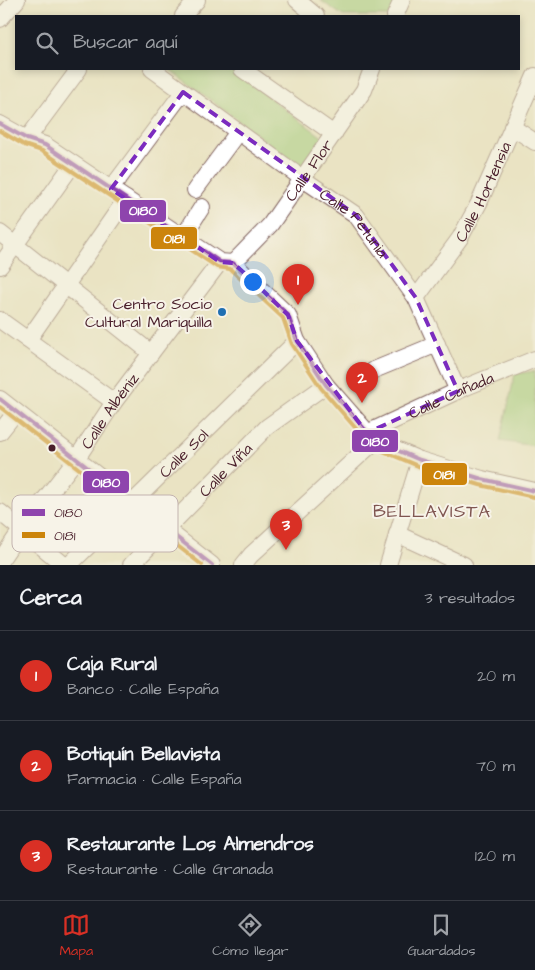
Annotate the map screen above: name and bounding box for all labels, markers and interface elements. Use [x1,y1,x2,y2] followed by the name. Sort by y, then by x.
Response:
[15,15,520,70] search box
[33,29,61,57] icon: search
[73,29,177,56] text: Buscar aquí
[280,135,338,206] street label: Calle Flor
[450,138,517,246] street label: Calle Hortensia
[315,183,393,262] street label: Calle Petunia
[119,199,167,223] line badge: 0180
[129,201,157,221] text: 0180
[150,226,198,250] line badge: 0181
[163,229,185,249] text: 0181
[282,264,314,305] pin: 1
[240,269,266,295] your location
[85,293,212,333] place label: Centro Socio Cultural Mariquilla
[216,306,228,318] marker: Centro Socio Cultural Mariquilla
[346,362,378,403] pin: 2
[405,367,497,424] street label: Calle Cañada
[76,368,144,454] street label: Calle Albéniz
[154,424,213,483] street label: Calle Sol
[351,429,399,453] line badge: 0180
[361,432,389,452] text: 0180
[194,438,258,502] street label: Calle Viña
[47,443,57,453] unlabelled marker
[421,462,468,486] line badge: 0181
[433,465,455,485] text: 0181
[82,470,130,494] line badge: 0180
[92,473,120,493] text: 0180
[12,495,178,552] legend
[373,499,491,524] district label: BELLAVISTA
[54,503,83,523] text: 0180
[270,509,302,550] pin: 3
[54,526,76,546] text: 0181
[20,583,82,612] text: Cerca
[424,587,515,609] text: 3 resultados
[67,651,157,678] text: Caja Rural
[35,665,37,687] text: 1
[477,665,515,687] text: 20 m
[67,678,219,700] text: Banco · Calle España
[67,741,220,768] text: Botiquín Bellavista
[31,755,41,777] text: 2
[476,755,515,777] text: 70 m
[67,768,242,790] text: Farmacia · Calle España
[67,831,314,858] text: Restaurante Los Almendros
[32,845,40,867] text: 3
[475,845,515,867] text: 120 m
[67,858,273,880] text: Restaurante · Calle Granada
[60,911,93,961] tab: Mapa
[212,911,288,961] tab: Cómo llegar
[407,911,475,961] tab: Guardados

